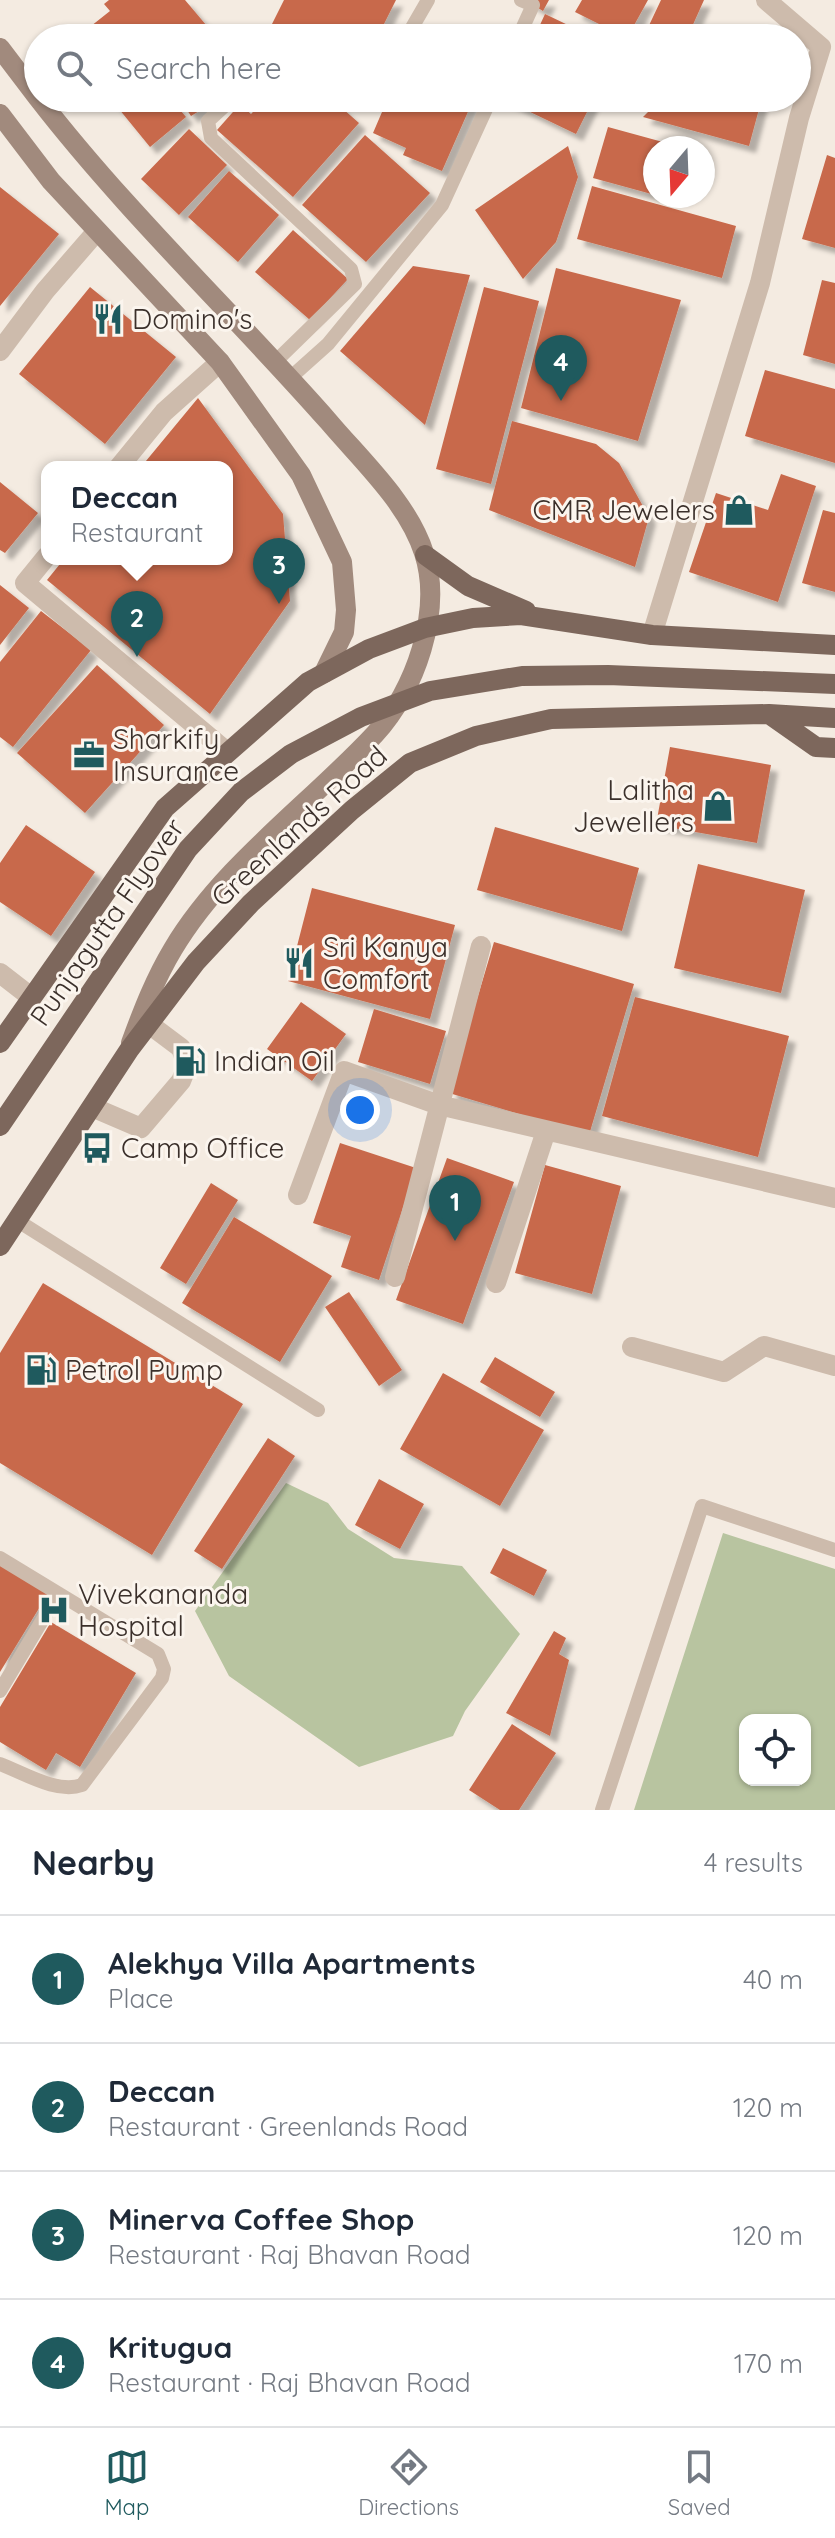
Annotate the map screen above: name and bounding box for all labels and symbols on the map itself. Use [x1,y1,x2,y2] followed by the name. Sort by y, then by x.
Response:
[643,136,715,208] north arrow
[132,301,252,336] place label: Domino's
[91,302,125,336] restaurant icon: Domino's
[535,335,587,401] pin: 4
[533,492,715,527] place label: CMR Jewelers
[722,493,756,527] shop icon: CMR Jewelers
[253,538,305,604] pin: 3
[111,591,163,657] pin: 2
[113,721,239,788] place label: Sharkify Insurance
[72,738,106,772] office icon: Sharkify Insurance
[204,738,394,914] street label: Greenlands Road
[573,772,694,839] place label: Lalitha Jewellers
[701,789,735,823] shop icon: Lalitha Jewellers
[22,811,191,1032] street label: Punjagutta Flyover
[323,929,448,996] place label: Sri Kanya Comfort
[282,946,316,980] restaurant icon: Sri Kanya Comfort
[214,1043,335,1078] place label: Indian Oil
[173,1044,207,1078] fuel station icon: Indian Oil
[340,1090,380,1130] your location
[121,1130,284,1165] place label: Camp Office
[80,1131,114,1165] bus stop icon: Camp Office
[429,1175,481,1241] pin: 1
[65,1352,223,1387] place label: Petrol Pump
[24,1353,58,1387] fuel station icon: Petrol Pump
[78,1576,248,1643] place label: Vivekananda Hospital
[37,1593,71,1627] hospital icon: Vivekananda Hospital

